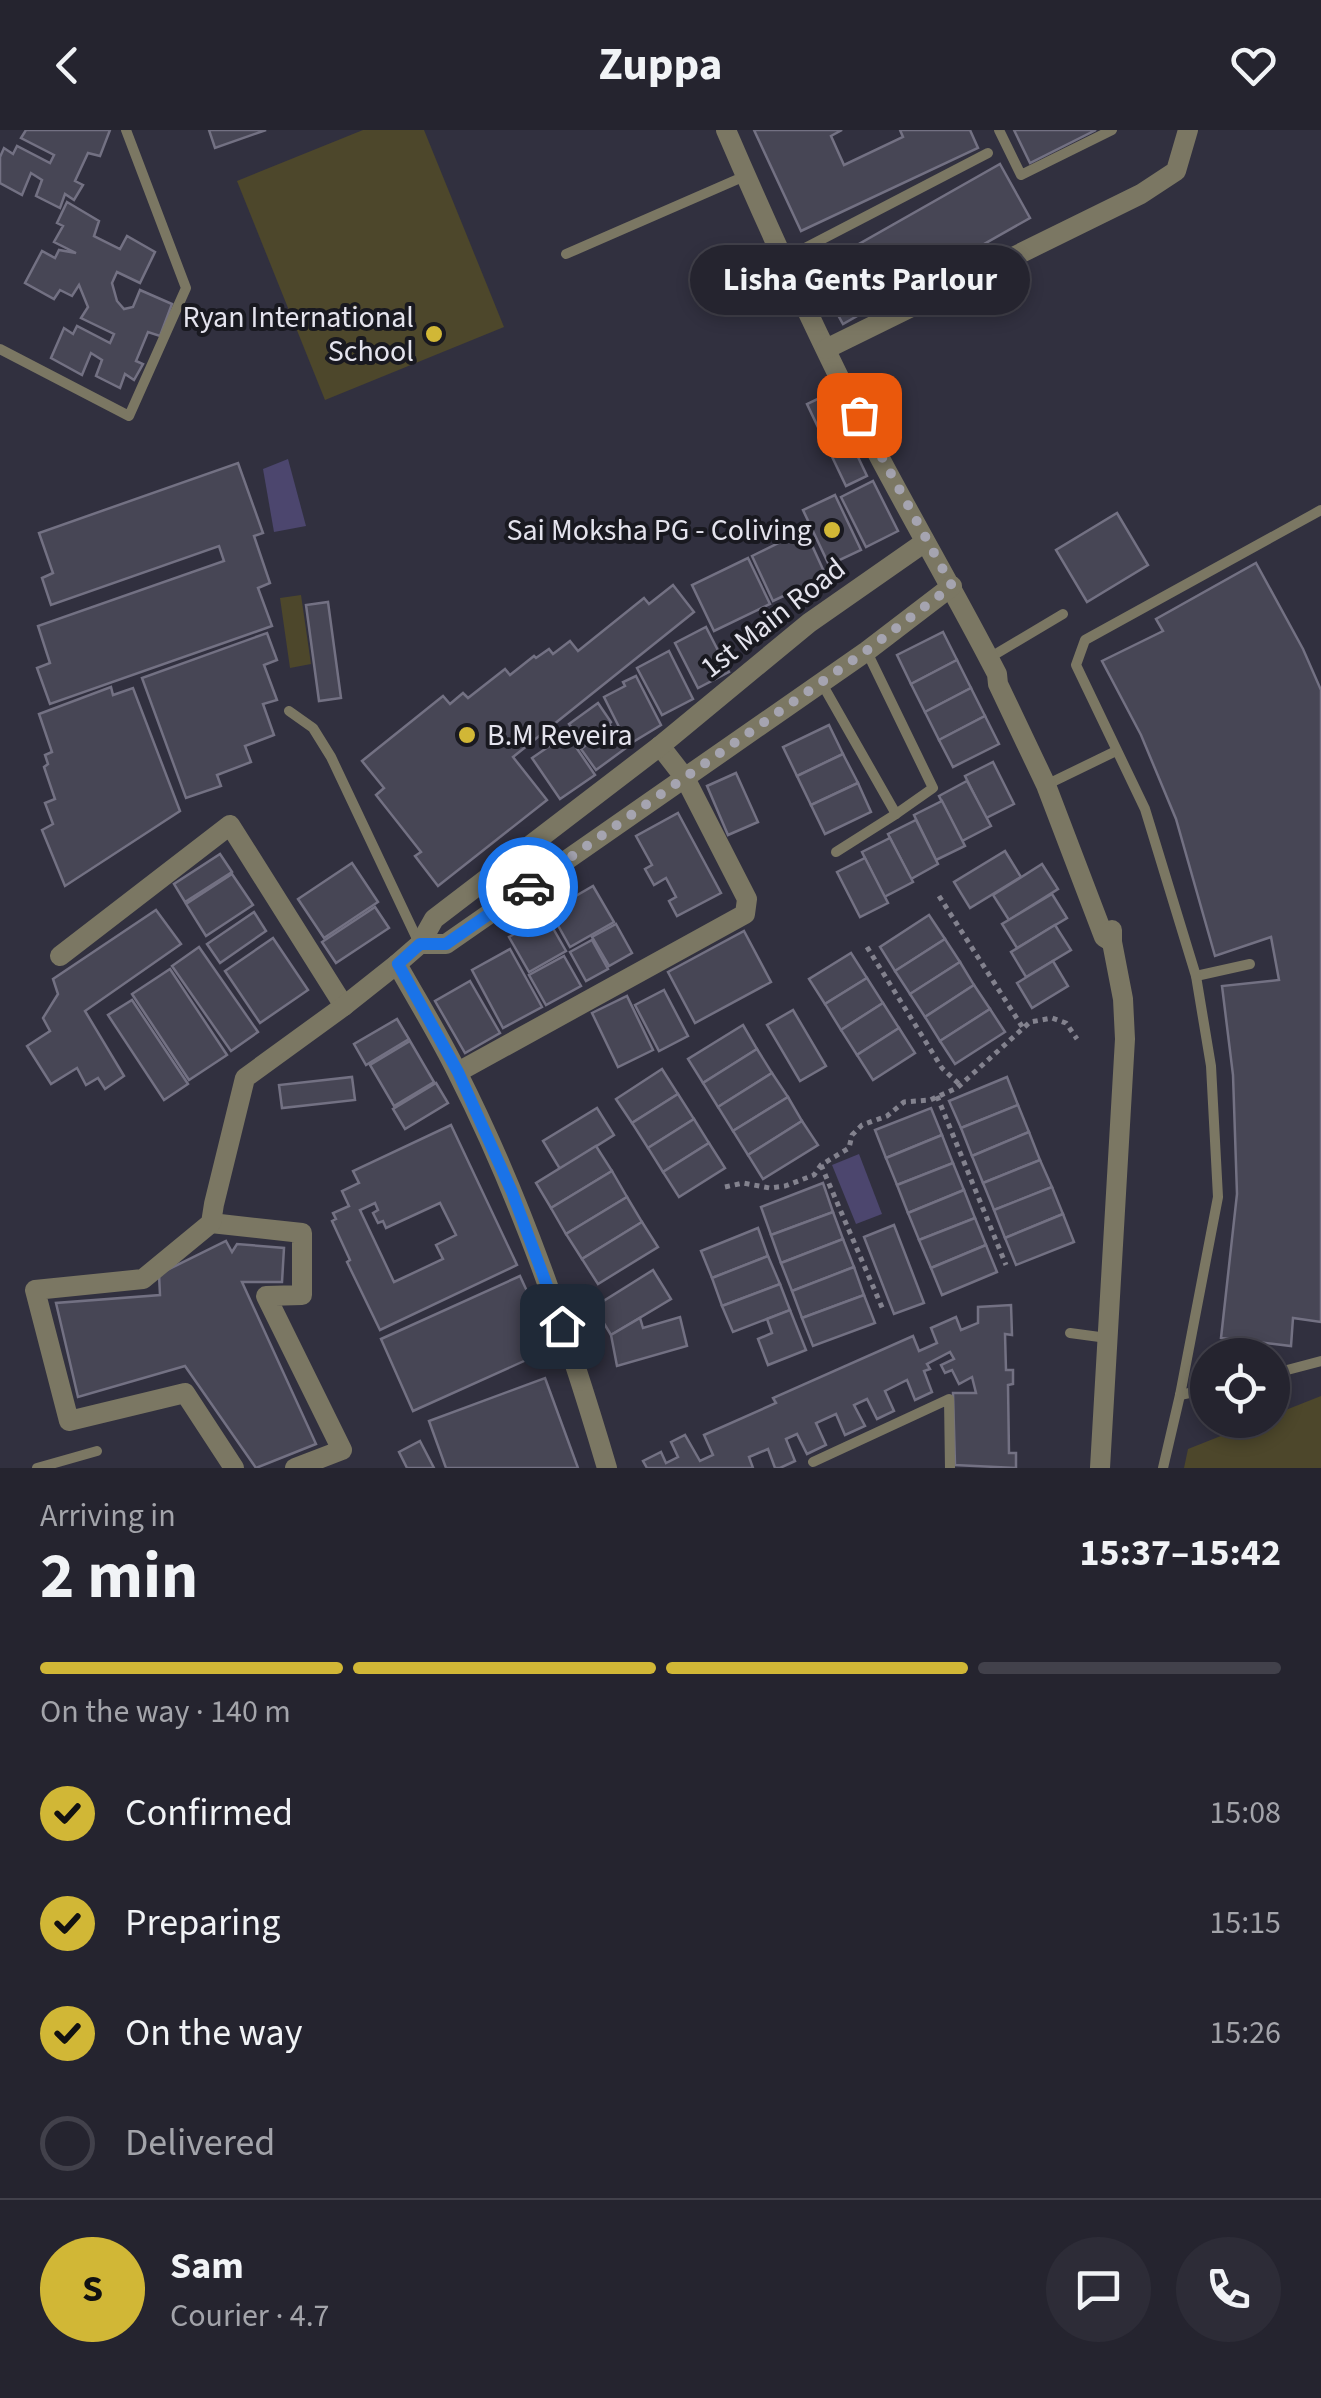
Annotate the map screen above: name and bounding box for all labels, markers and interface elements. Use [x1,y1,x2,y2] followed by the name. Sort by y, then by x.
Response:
[598,33,723,97] text: Zuppa
[40,38,95,93] icon: back
[1226,38,1281,93] icon: heart
[689,245,1029,315] callout: Lisha Gents Parlour
[723,257,997,303] text: Lisha Gents Parlour
[183,296,414,373] place label: Ryan International School
[423,323,445,345] marker: Ryan International School
[817,373,902,458] pin
[832,388,887,443] icon: bag
[506,509,812,552] place label: Sai Moksha PG - Coliving
[821,519,843,541] marker: Sai Moksha PG - Coliving
[691,547,855,689] street label: 1st Main Road
[487,714,633,757] place label: B.M Reveira
[456,724,478,746] marker: B.M Reveira
[478,837,578,937] courier
[501,860,556,915] icon: car
[520,1284,605,1369] pin
[535,1299,590,1354] icon: home
[1190,1338,1290,1438] map controls
[1190,1338,1290,1438] button: locate
[40,1493,176,1539] text: Arriving in
[1079,1526,1281,1580] text: 15:37–15:42
[40,1530,198,1623] text: 2 min
[40,1689,291,1735] text: On the way · 140 m
[40,1786,95,1841] icon: check
[125,1786,293,1840] text: Confirmed
[1209,1790,1281,1836] text: 15:08
[40,1896,95,1951] icon: check
[125,1896,280,1950] text: Preparing
[1209,1900,1281,1946] text: 15:15
[40,2006,95,2061] icon: check
[125,2006,302,2060] text: On the way
[1209,2010,1281,2056] text: 15:26
[125,2116,275,2170] text: Delivered
[1046,2237,1151,2342] button: chat
[1176,2237,1281,2342] button: phone
[170,2239,244,2293] text: Sam
[82,2262,103,2316] text: S
[170,2293,330,2339] text: Courier · 4.7

